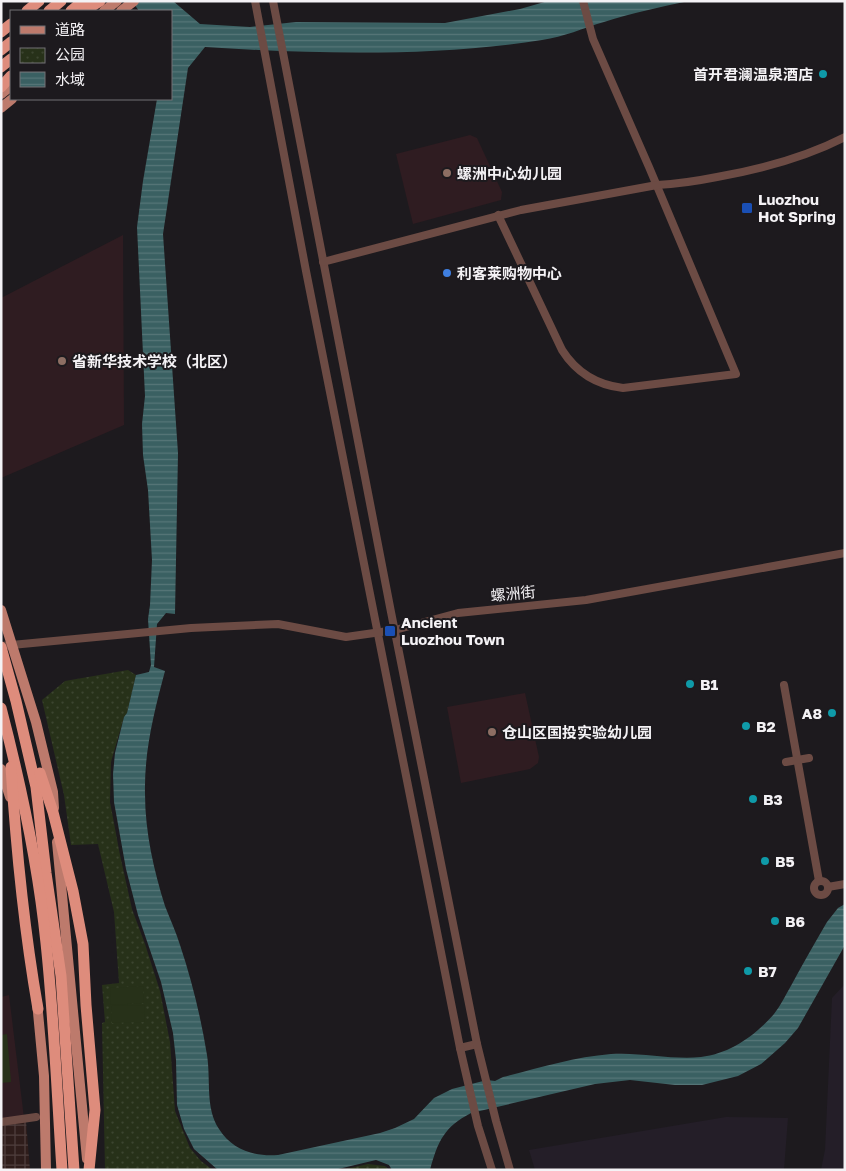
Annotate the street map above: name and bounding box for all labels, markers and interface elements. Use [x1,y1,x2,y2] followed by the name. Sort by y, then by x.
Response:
[10,10,172,100] legend
[55,20,85,38] text: 道路
[55,45,85,63] text: 公园
[693,65,813,83] place label: 首开君澜温泉酒店
[817,68,829,80] marker: 首开君澜温泉酒店
[55,70,85,88] text: 水域
[457,164,562,182] place label: 螺洲中心幼儿园
[441,167,453,179] marker: 螺洲中心幼儿园
[758,190,836,225] place label: Luozhou Hot Spring
[740,201,754,215] marker: Luozhou Hot Spring
[457,264,562,282] place label: 利客莱购物中心
[441,267,453,279] marker: 利客莱购物中心
[72,352,237,370] place label: 省新华技术学校（北区）
[56,355,68,367] marker: 省新华技术学校（北区）
[490,582,536,604] street label: 螺洲街
[401,613,505,648] place label: Ancient Luozhou Town
[383,624,397,638] marker: Ancient Luozhou Town
[700,675,719,693] place label: B1
[684,678,696,690] marker: B1
[802,704,822,722] place label: A8
[826,707,838,719] marker: A8
[756,717,776,735] place label: B2
[740,720,752,732] marker: B2
[502,723,652,741] place label: 仓山区国投实验幼儿园
[486,726,498,738] marker: 仓山区国投实验幼儿园
[763,790,783,808] place label: B3
[747,793,759,805] marker: B3
[775,852,795,870] place label: B5
[759,855,771,867] marker: B5
[785,912,805,930] place label: B6
[769,915,781,927] marker: B6
[758,962,777,980] place label: B7
[742,965,754,977] marker: B7

